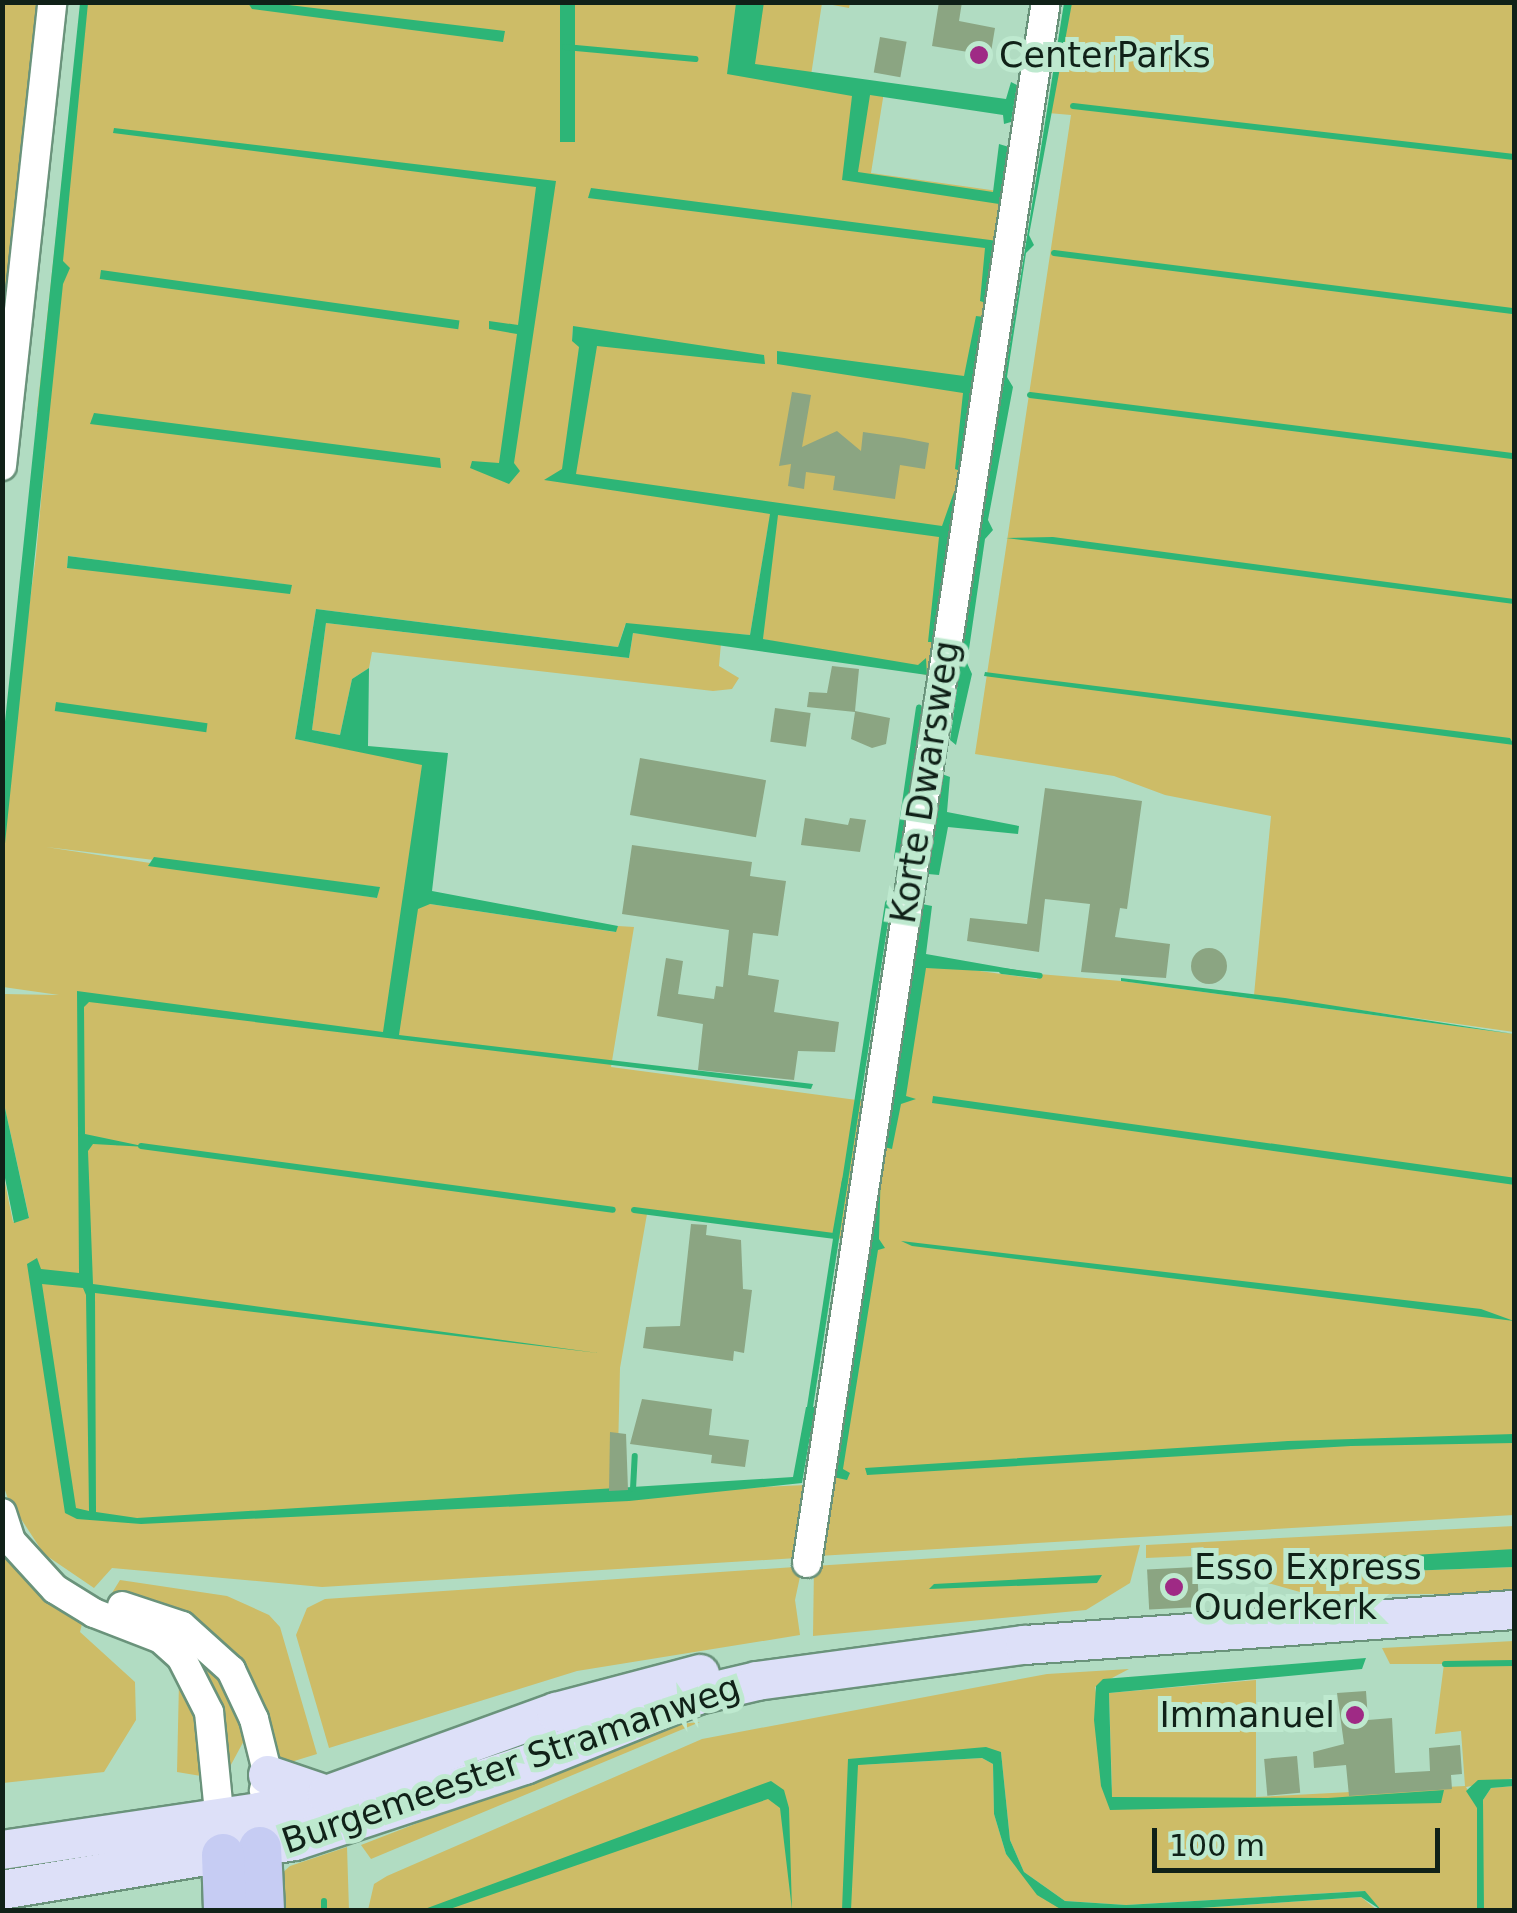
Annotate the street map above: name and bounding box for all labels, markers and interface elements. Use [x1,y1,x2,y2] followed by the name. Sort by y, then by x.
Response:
[999,34,1211,76] place label: CenterParks
[968,44,990,66] marker: CenterParks
[882,638,968,926] street label: Korte Dwarsweg
[1194,1546,1422,1628] place label: Esso Express Ouderkerk
[1163,1576,1185,1598] marker: Esso Express Ouderkerk
[276,1666,746,1862] street label: Burgemeester Stramanweg
[1159,1694,1335,1736] place label: Immanuel
[1344,1704,1366,1726] marker: Immanuel
[1157,1808,1444,1870] scale bar
[1169,1828,1265,1863] text: 100 m

